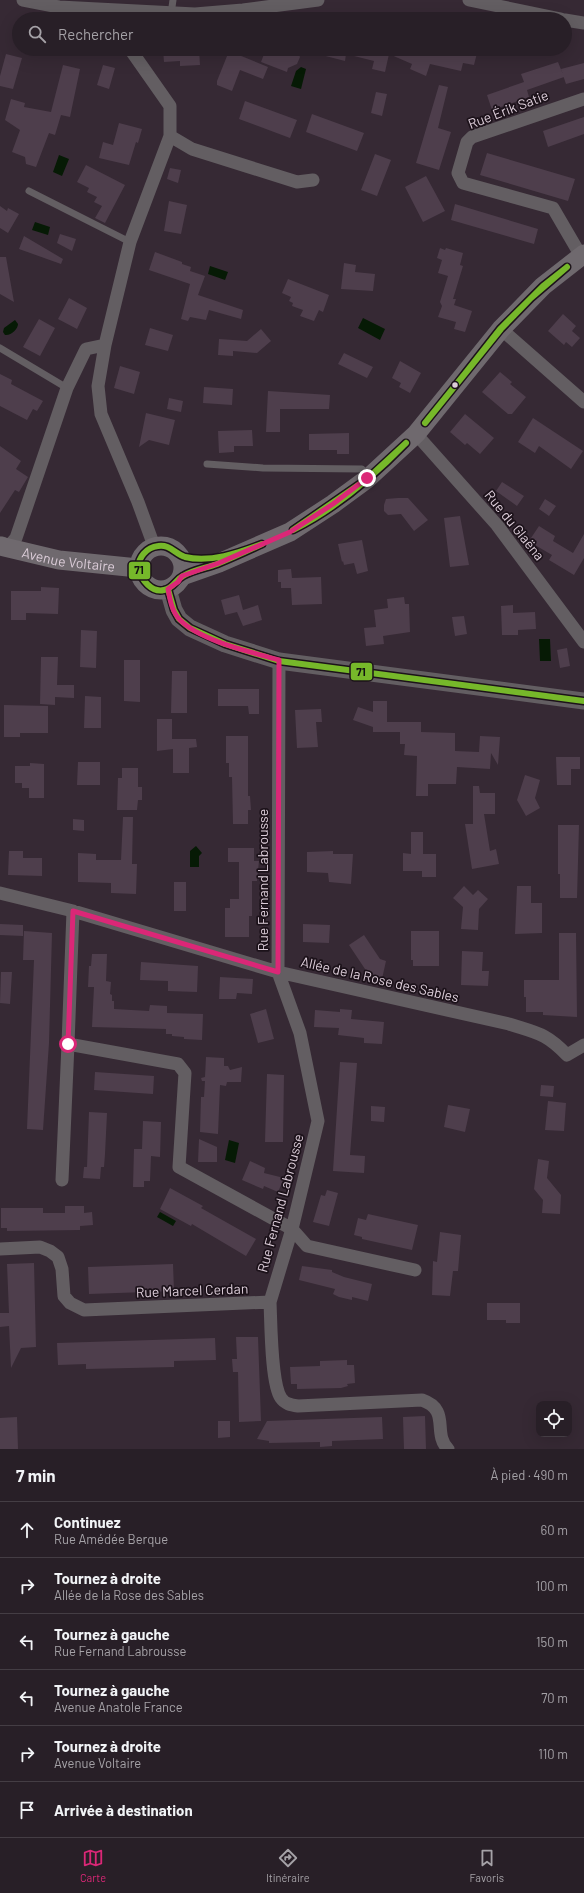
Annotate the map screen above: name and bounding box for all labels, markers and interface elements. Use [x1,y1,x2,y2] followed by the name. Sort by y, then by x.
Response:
[12,12,572,56] search box
[26,23,48,45] icon: search
[58,25,134,43] text: Rechercher
[465,86,551,132] street label: Rue Érik Satie
[450,380,460,390] unlabelled marker
[358,469,376,487] route end
[482,486,548,564] street label: Rue du Glaëna
[20,543,116,574] street label: Avenue Voltaire
[128,561,151,580] line badge: 71
[134,563,144,576] text: 71
[350,662,373,681] line badge: 71
[356,665,366,678] text: 71
[254,809,271,951] street label: Rue Fernand Labrousse
[299,953,461,1006] street label: Allée de la Rose des Sables
[59,1035,77,1053] route start
[253,1132,307,1274] street label: Rue Fernand Labrousse
[135,1280,249,1300] street label: Rue Marcel Cerdan
[536,1401,572,1437] map controls
[536,1401,572,1437] button: locate
[16,1465,56,1485] text: 7 min
[490,1467,568,1483] text: À pied · 490 m
[54,1513,121,1531] text: Continuez
[16,1519,38,1541] icon: ahead
[541,1522,568,1538] text: 60 m
[54,1531,168,1547] text: Rue Amédée Berque
[54,1569,161,1587] text: Tournez à droite
[16,1575,38,1597] icon: right
[535,1578,568,1594] text: 100 m
[54,1587,204,1603] text: Allée de la Rose des Sables
[54,1625,170,1643] text: Tournez à gauche
[16,1631,38,1653] icon: left
[536,1634,568,1650] text: 150 m
[54,1643,186,1659] text: Rue Fernand Labrousse
[54,1681,170,1699] text: Tournez à gauche
[16,1687,38,1709] icon: left
[541,1690,568,1706] text: 70 m
[54,1699,183,1715] text: Avenue Anatole France
[54,1737,161,1755] text: Tournez à droite
[16,1743,38,1765] icon: right
[538,1746,568,1762] text: 110 m
[54,1755,141,1771] text: Avenue Voltaire
[16,1799,38,1821] icon: arrive
[54,1801,193,1819] text: Arrivée à destination
[80,1847,106,1884] tab: Carte
[266,1847,310,1884] tab: Itinéraire
[469,1847,504,1884] tab: Favoris

